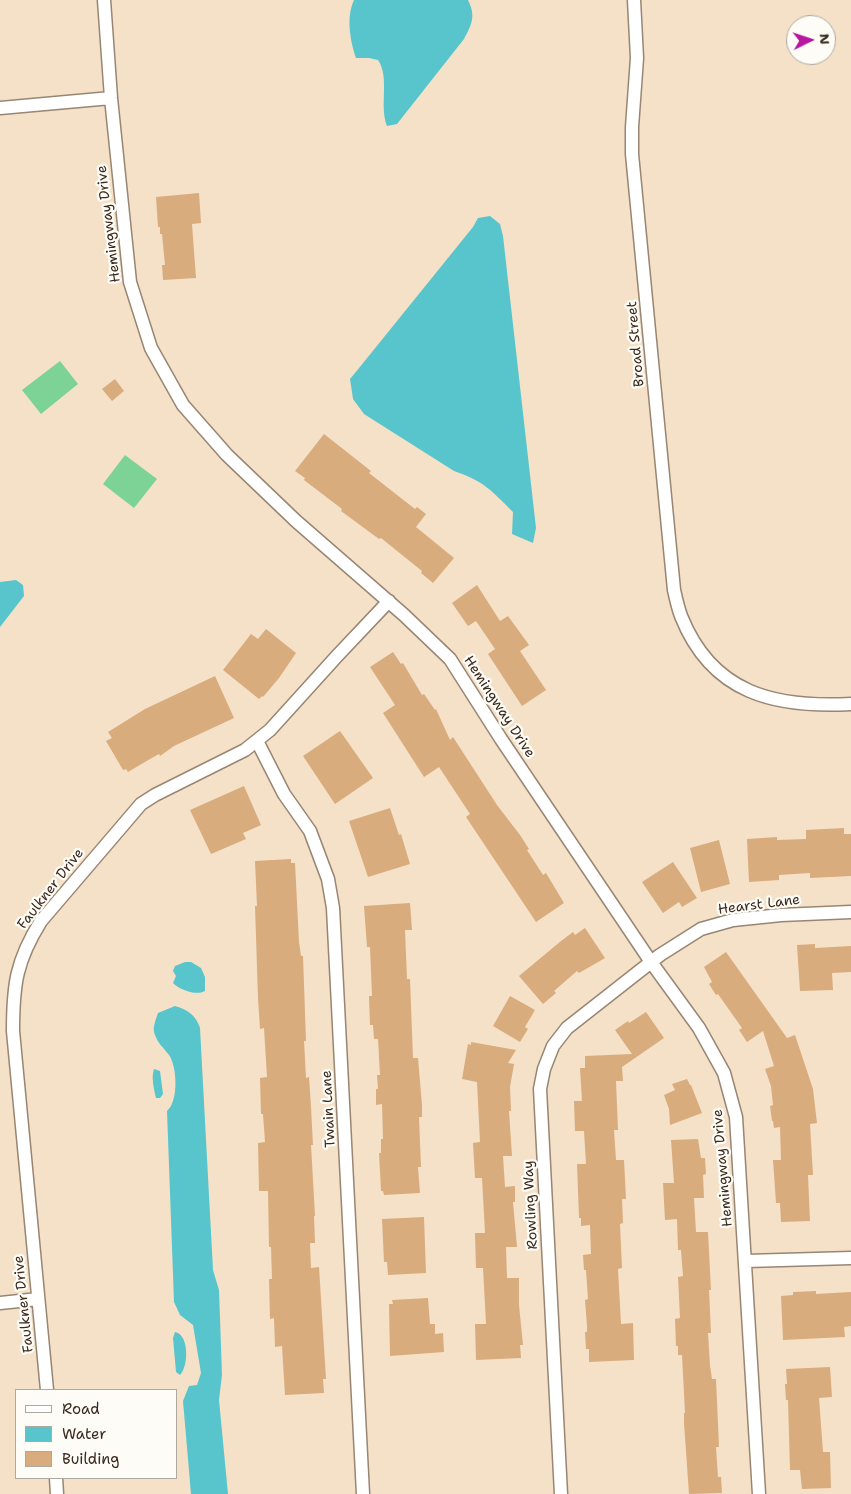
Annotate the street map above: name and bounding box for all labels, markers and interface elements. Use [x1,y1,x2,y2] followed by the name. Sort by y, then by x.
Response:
[786,15,836,65] north arrow
[816,33,834,45] text: N
[93,164,125,284] street label: Hemingway Drive
[624,300,648,388] street label: Broad Street
[460,653,538,761] street label: Hemingway Drive
[14,845,88,933] street label: Faulkner Drive
[717,892,801,918] street label: Hearst Lane
[319,1070,339,1148] street label: Twain Lane
[709,1108,737,1228] street label: Hemingway Drive
[520,1160,542,1250] street label: Rowling Way
[11,1255,37,1353] street label: Faulkner Drive
[15,1389,178,1479] legend
[62,1399,100,1419] text: Road
[62,1424,106,1444] text: Water
[62,1449,119,1469] text: Building

